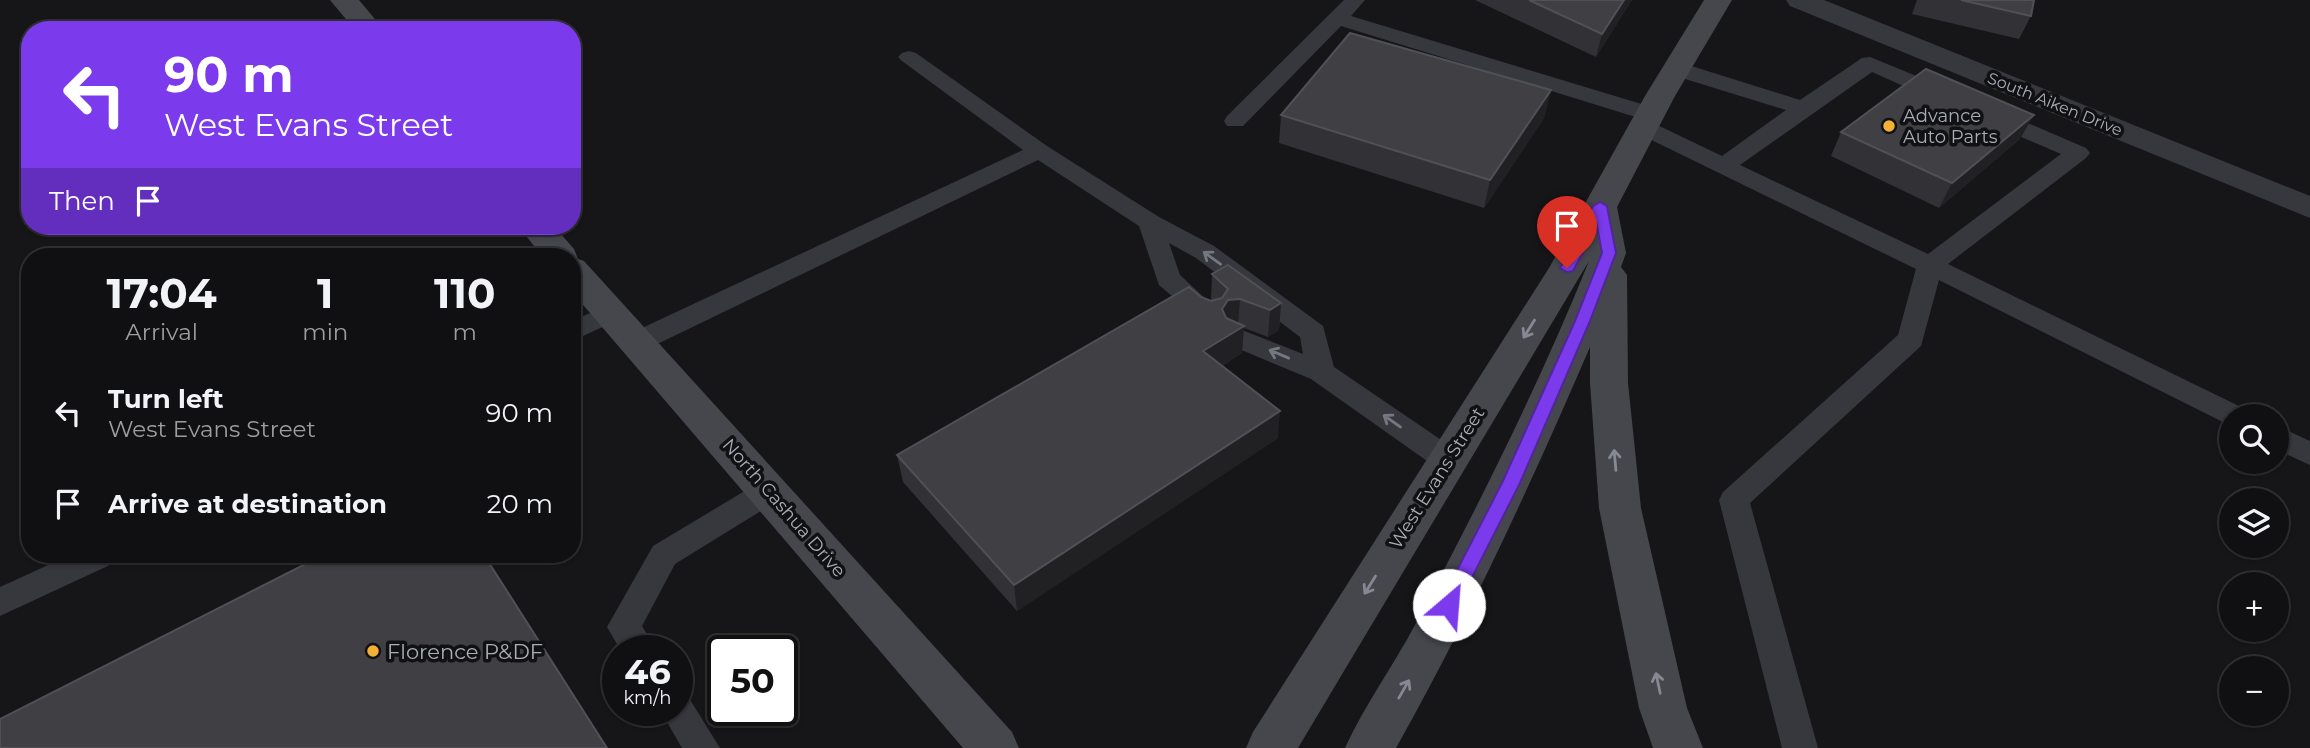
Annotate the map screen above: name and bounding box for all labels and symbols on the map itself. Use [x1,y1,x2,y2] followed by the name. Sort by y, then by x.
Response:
[1985,68,2125,140] street label: South Aiken Drive
[1903,105,1998,148] place label: Advance Auto Parts
[1881,118,1897,134] marker: Advance Auto Parts
[1537,196,1597,268] pin
[1203,251,1222,265] one-way arrow
[1522,319,1536,339] one-way arrow
[1269,347,1290,360] one-way arrow
[1385,403,1489,553] street label: West Evans Street
[1383,414,1402,428] one-way arrow
[718,434,850,582] street label: North Cashua Drive
[1608,449,1621,472] one-way arrow
[1412,568,1486,642] position arrow
[1363,574,1377,594] one-way arrow
[707,635,798,726] speed limit sign: 50
[387,639,543,664] place label: Florence P&DF
[365,643,381,659] marker: Florence P&DF
[1650,672,1664,695] one-way arrow
[1397,679,1411,699] one-way arrow

